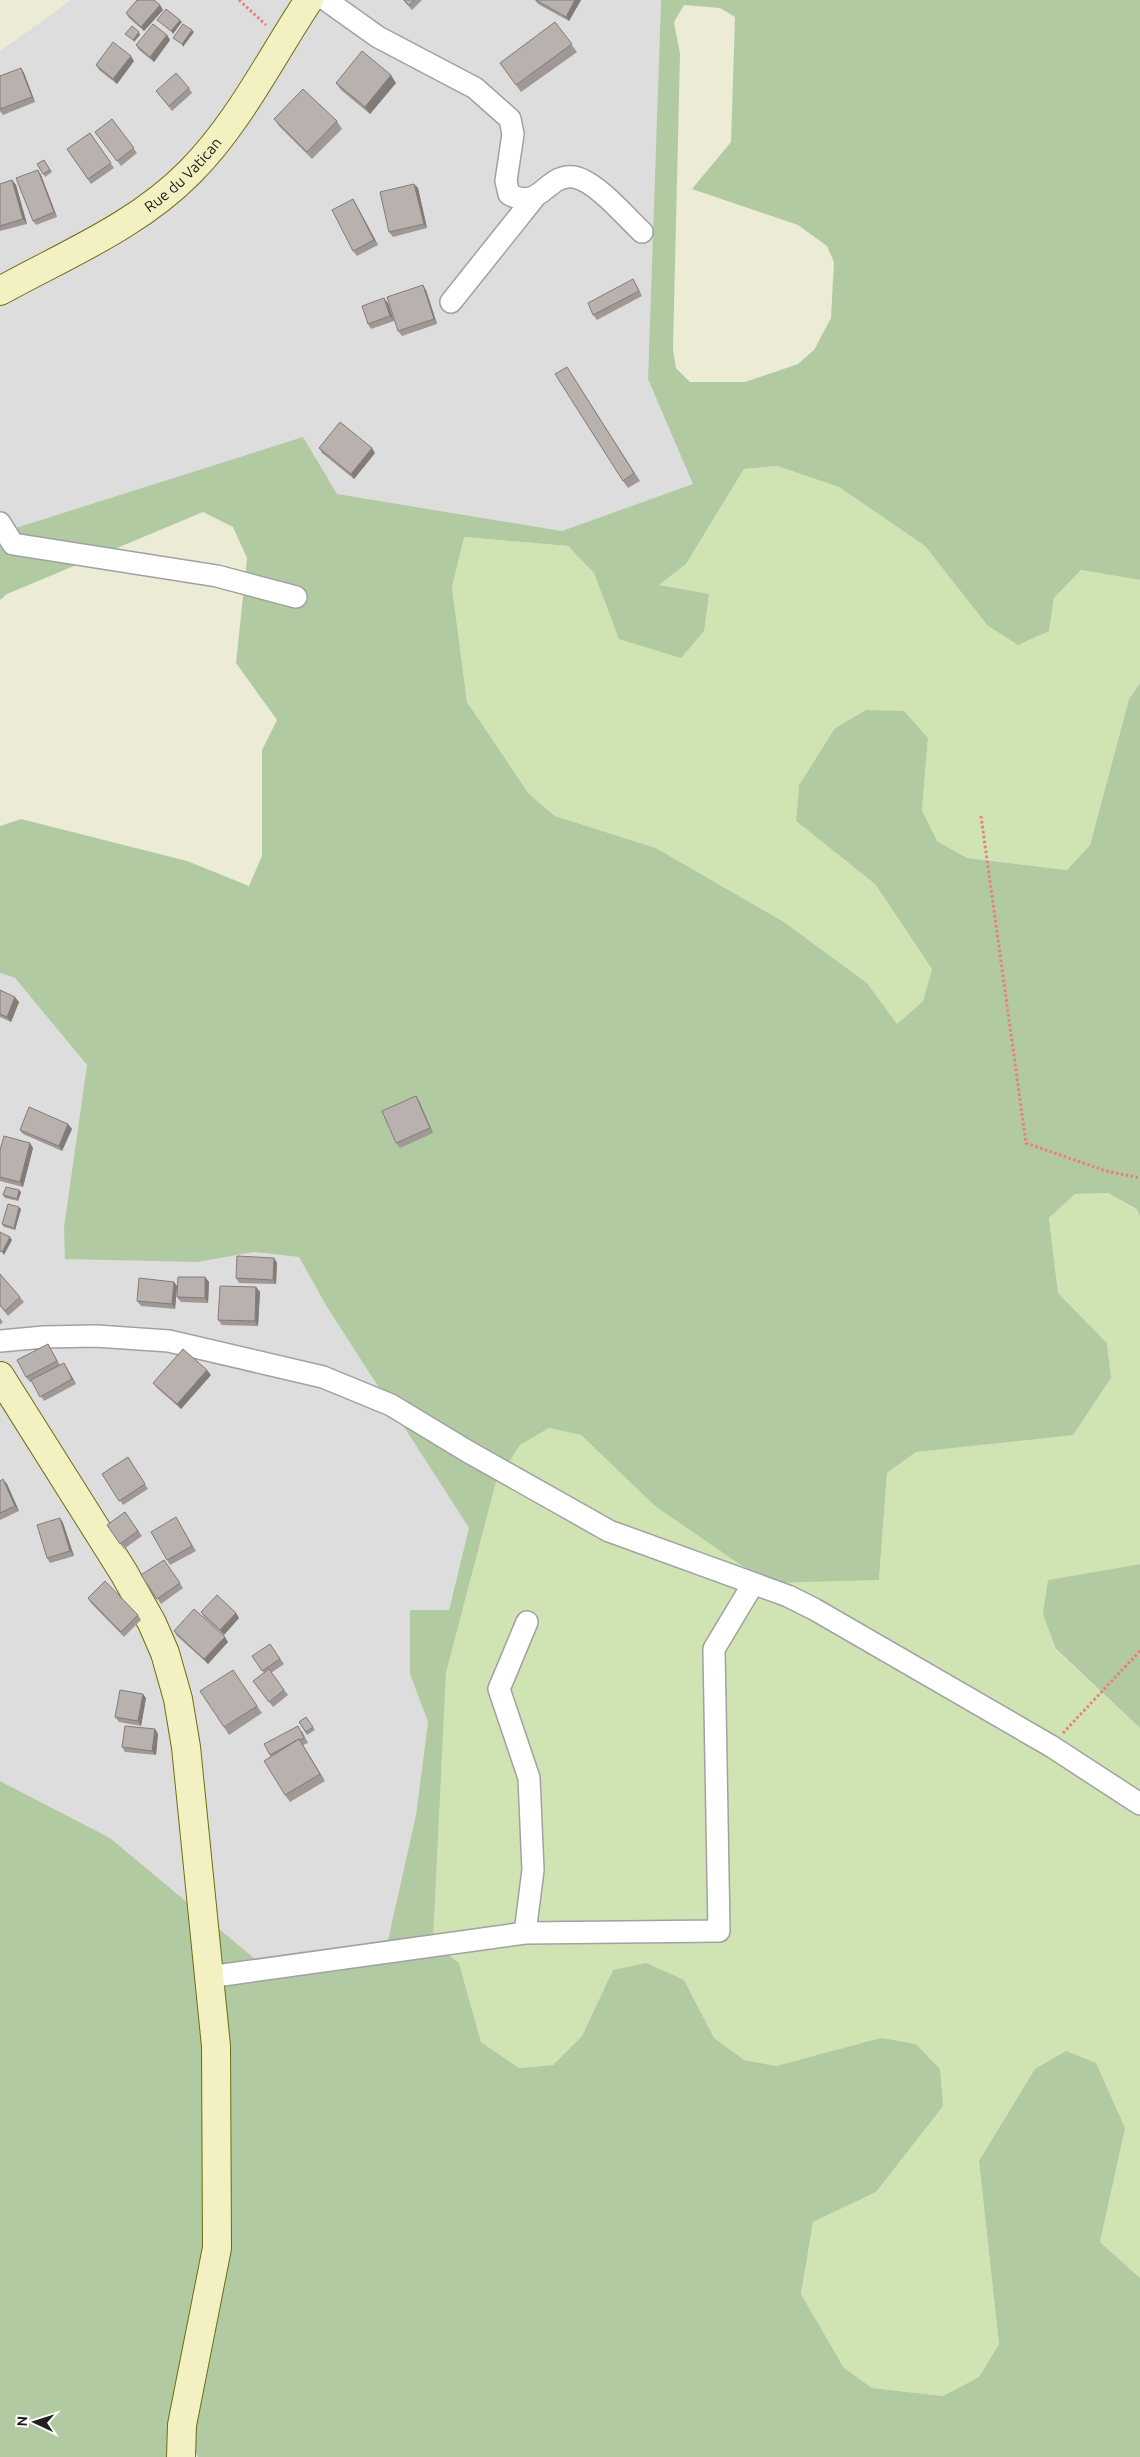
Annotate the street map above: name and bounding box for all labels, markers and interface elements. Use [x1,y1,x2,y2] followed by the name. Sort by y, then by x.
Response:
[141,134,225,215] street label: Rue du Vatican
[10,2397,60,2447] north arrow
[14,2415,30,2427] text: N

